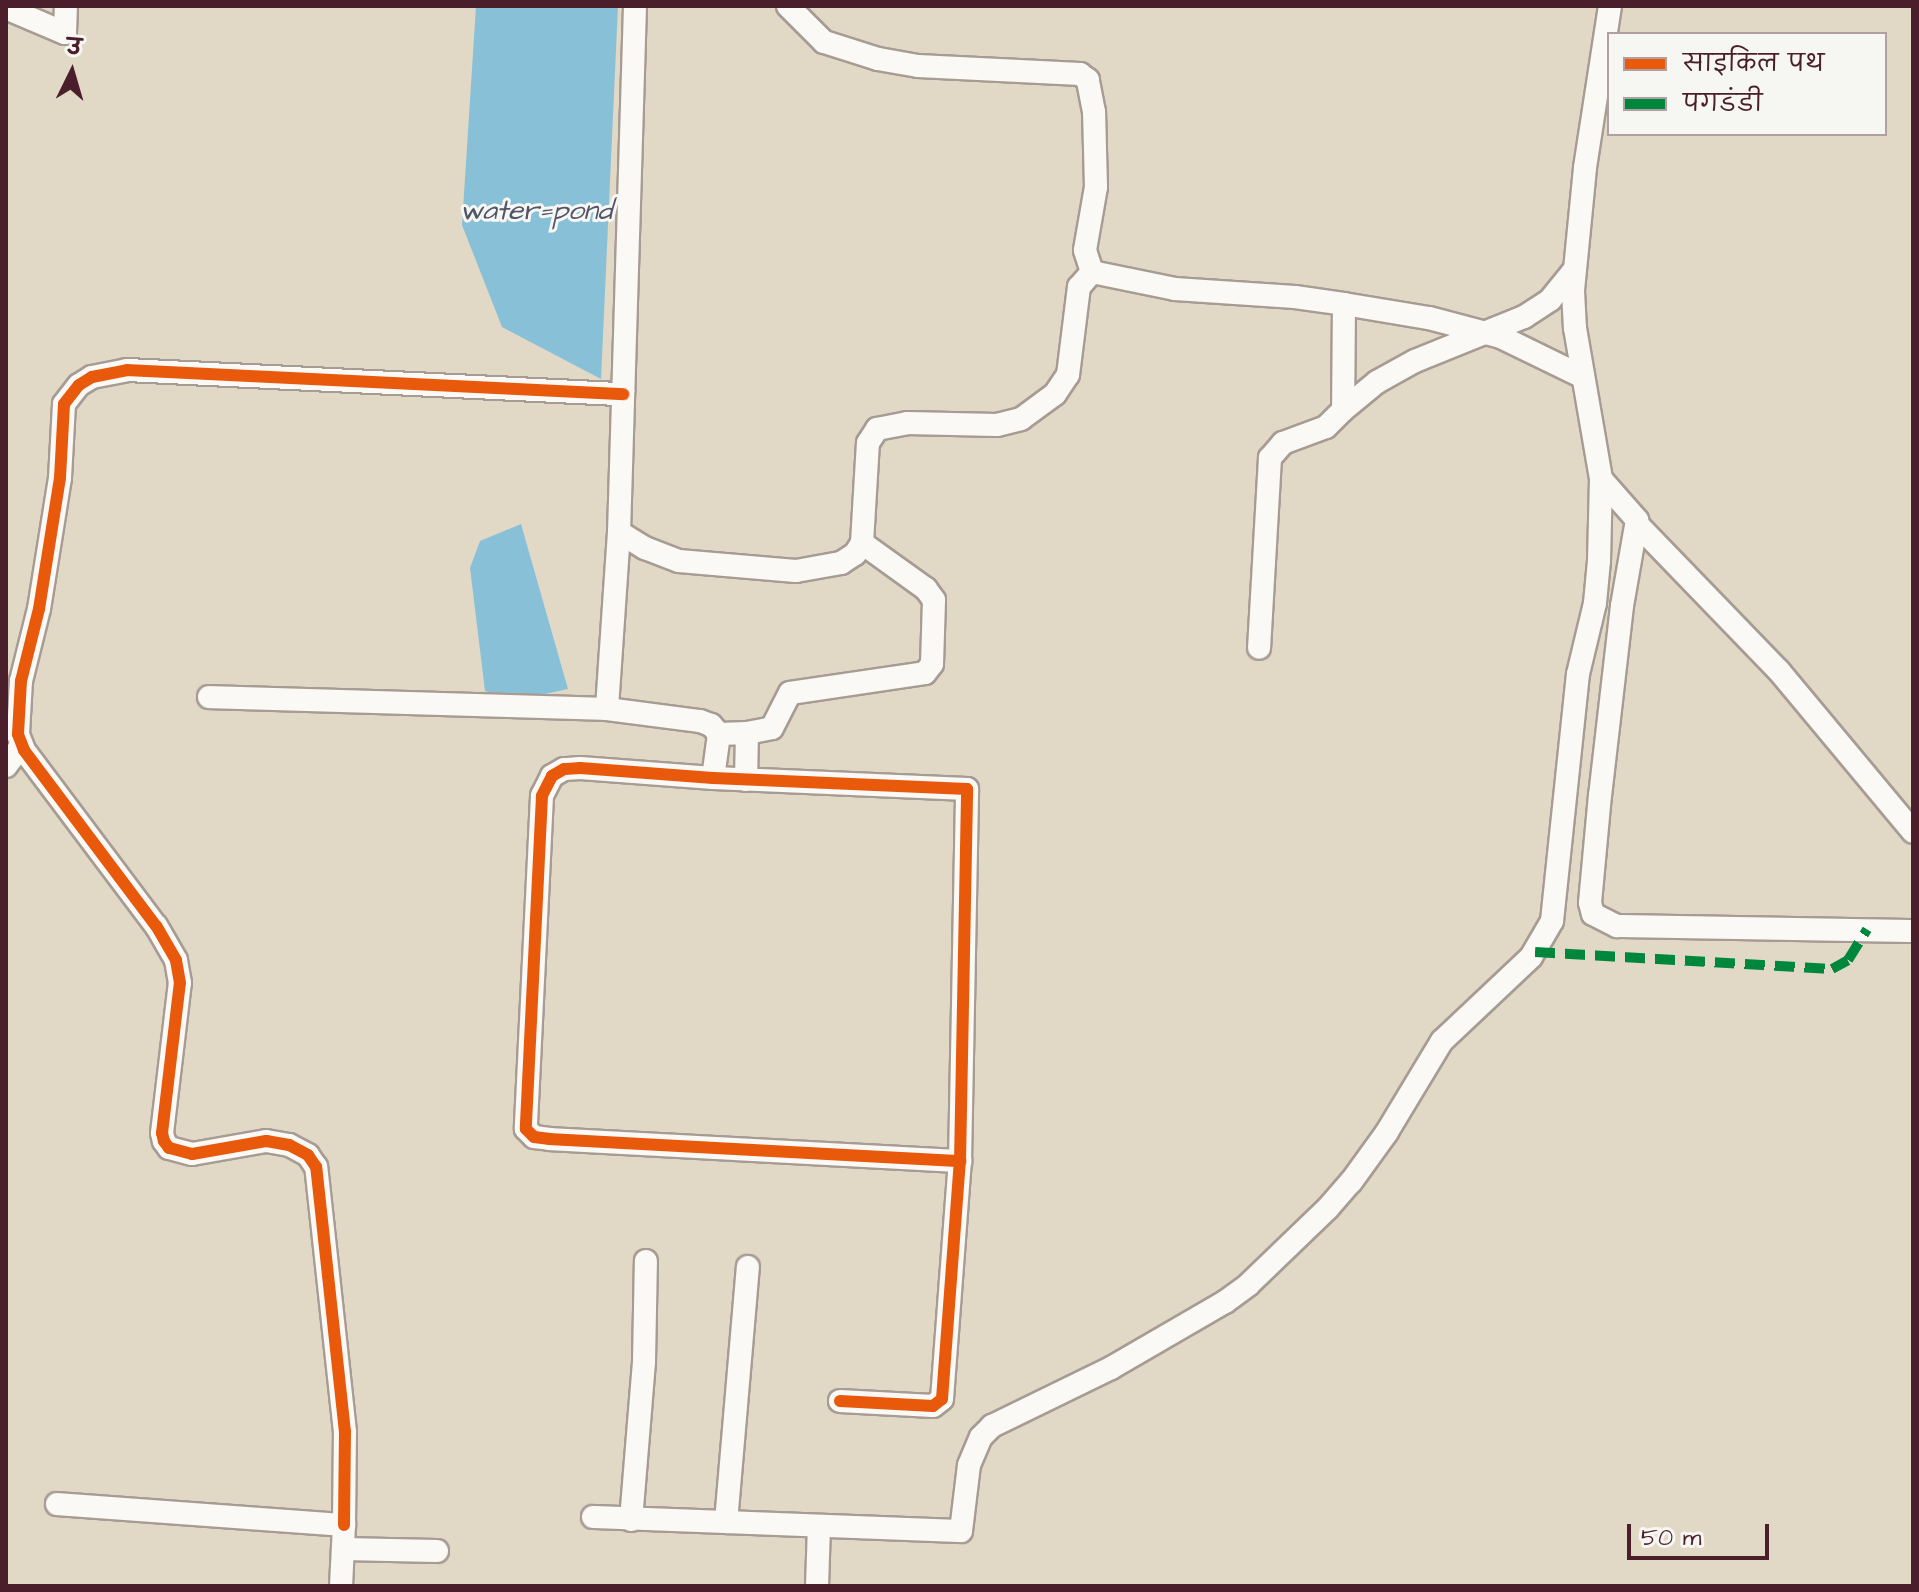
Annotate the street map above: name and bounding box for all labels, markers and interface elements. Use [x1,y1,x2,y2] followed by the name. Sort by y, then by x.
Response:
[32,32,112,112] north arrow
[65,32,83,64] text: उ
[1607,32,1887,136] legend
[1683,47,1824,81] text: साइकिल पथ
[1683,87,1762,121] text: पगडंडी
[460,194,612,228] water label: water=pond
[1631,1508,1773,1558] scale bar
[1641,1521,1701,1555] text: 50 m

